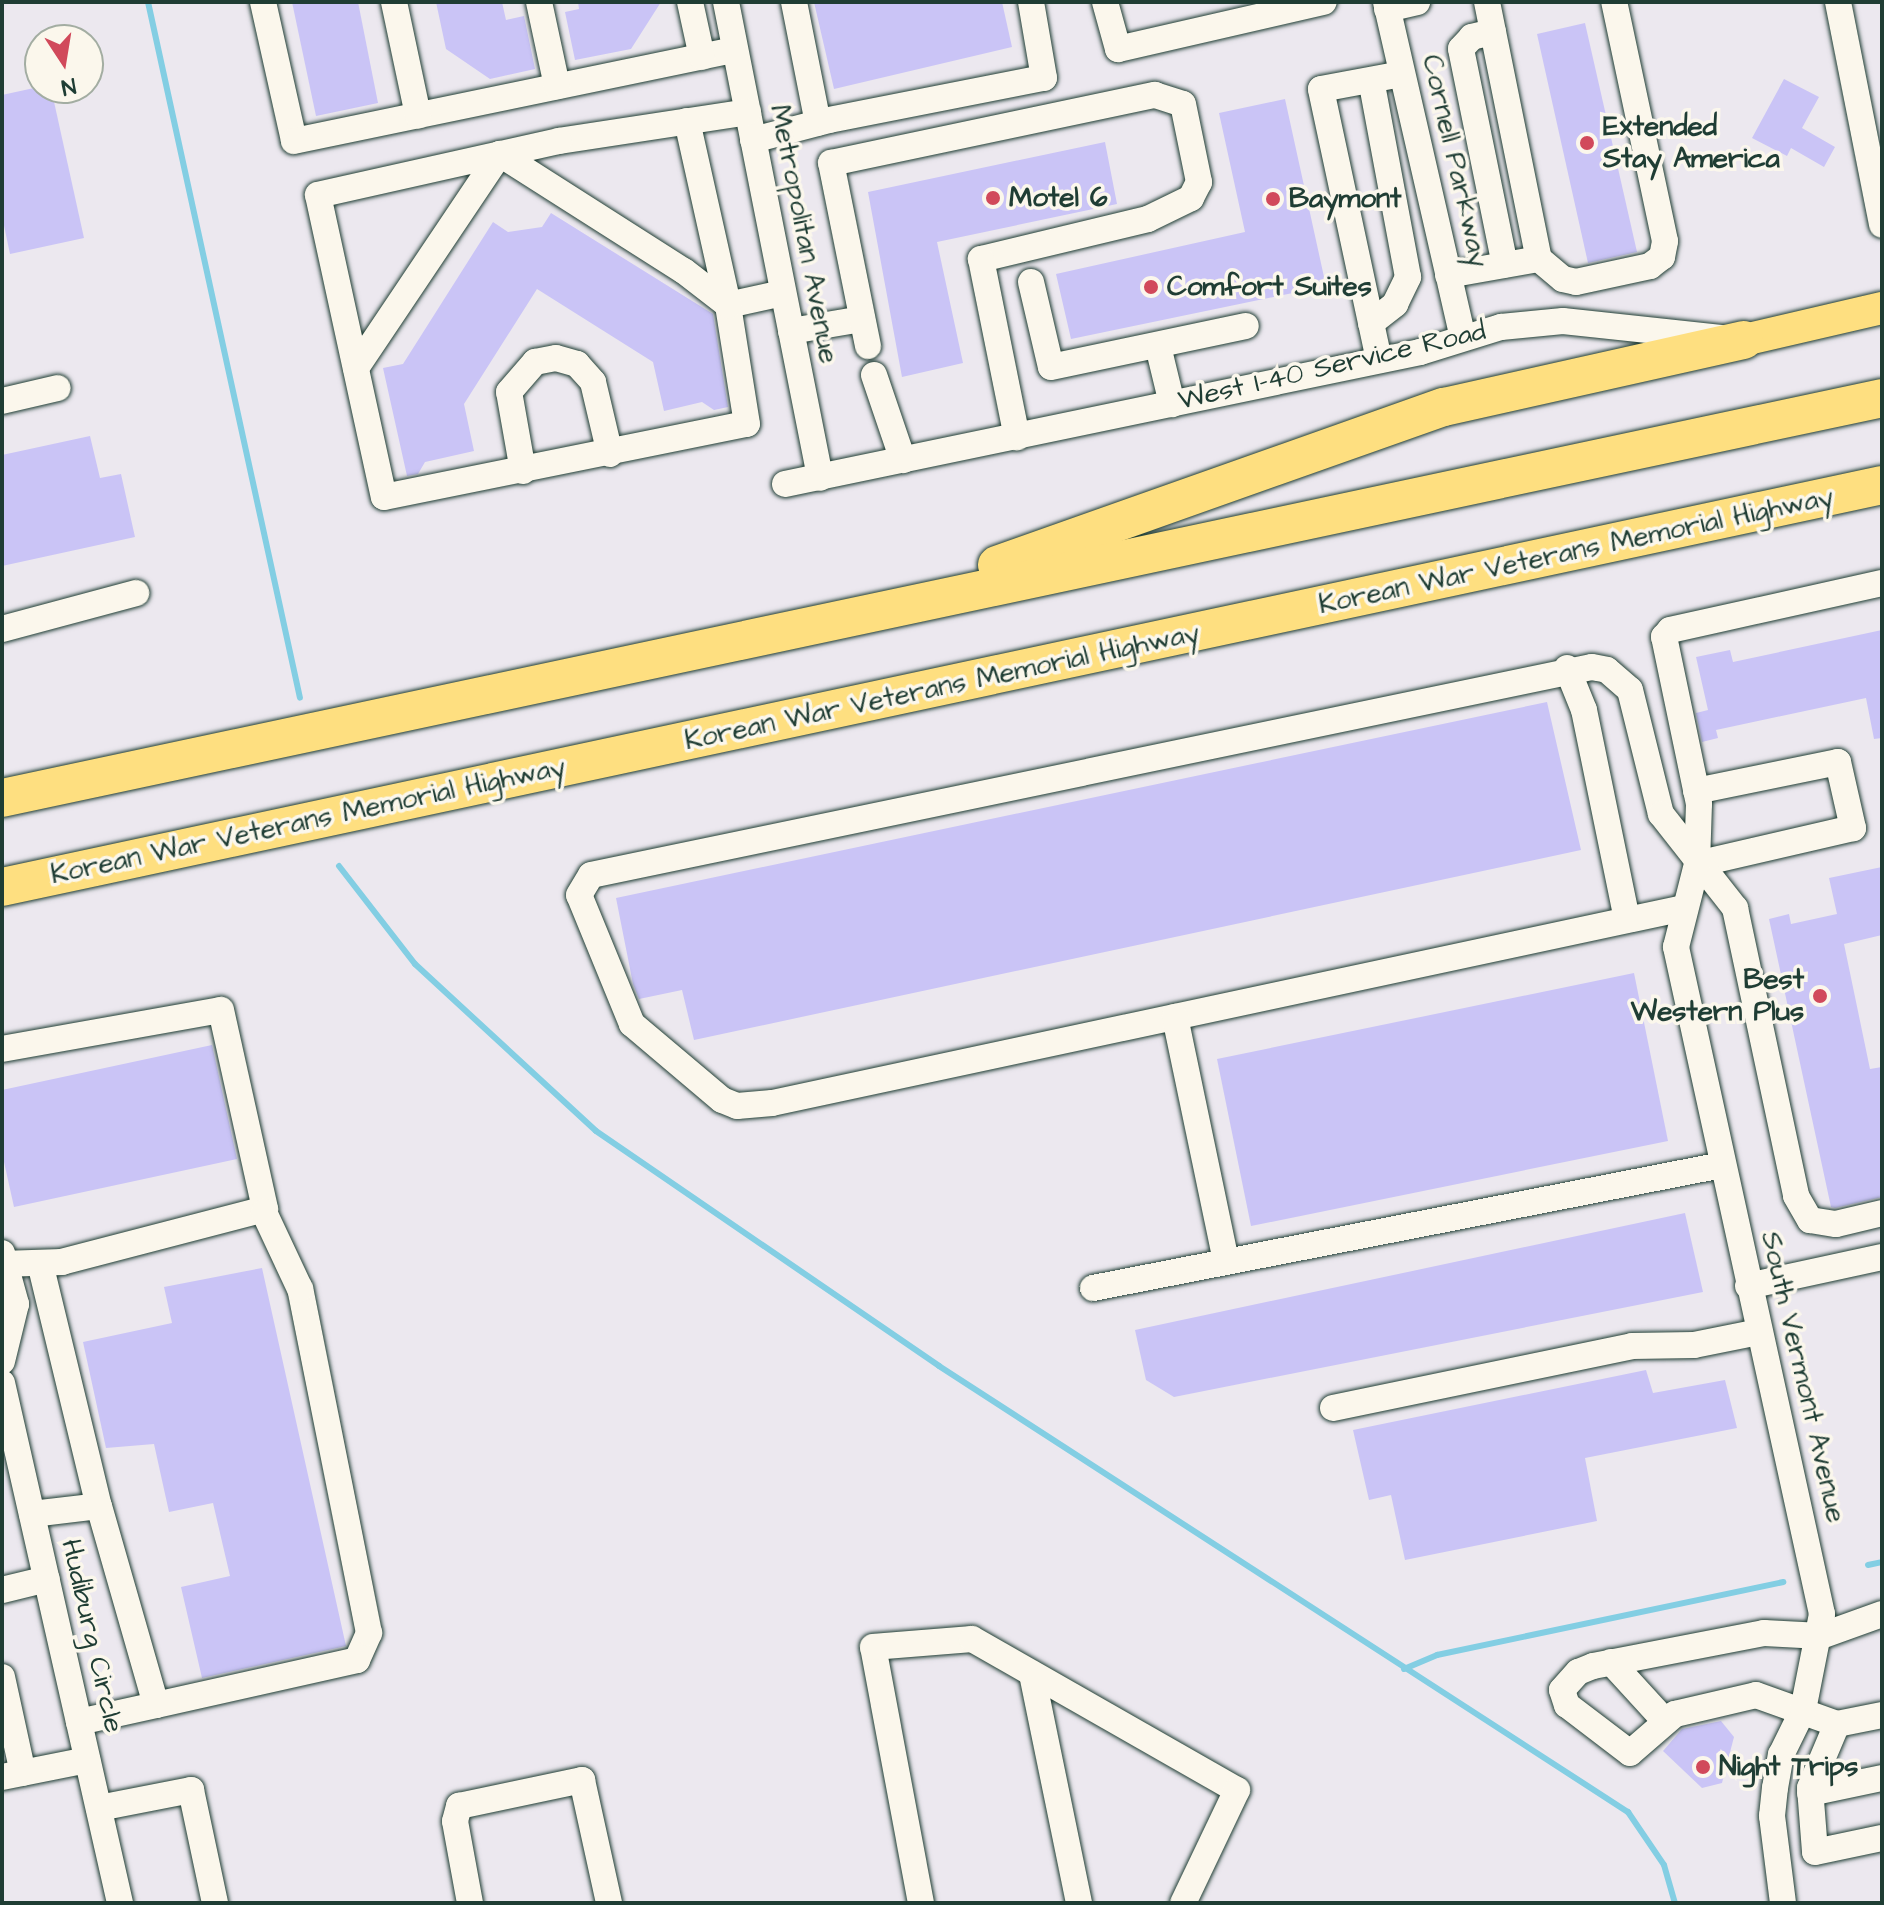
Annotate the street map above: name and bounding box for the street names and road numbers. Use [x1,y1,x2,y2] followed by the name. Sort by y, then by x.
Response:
[1414,51,1496,271] street label: Cornell Parkway
[762,102,846,366] street label: Metropolitan Avenue
[1175,314,1489,418] street label: West I-40 Service Road
[1316,480,1836,622] street label: Korean War Veterans Memorial Highway
[682,616,1202,758] street label: Korean War Veterans Memorial Highway
[48,750,568,892] street label: Korean War Veterans Memorial Highway
[1753,1228,1853,1526] street label: South Vermont Avenue
[53,1536,131,1736] street label: Hudiburg Circle

